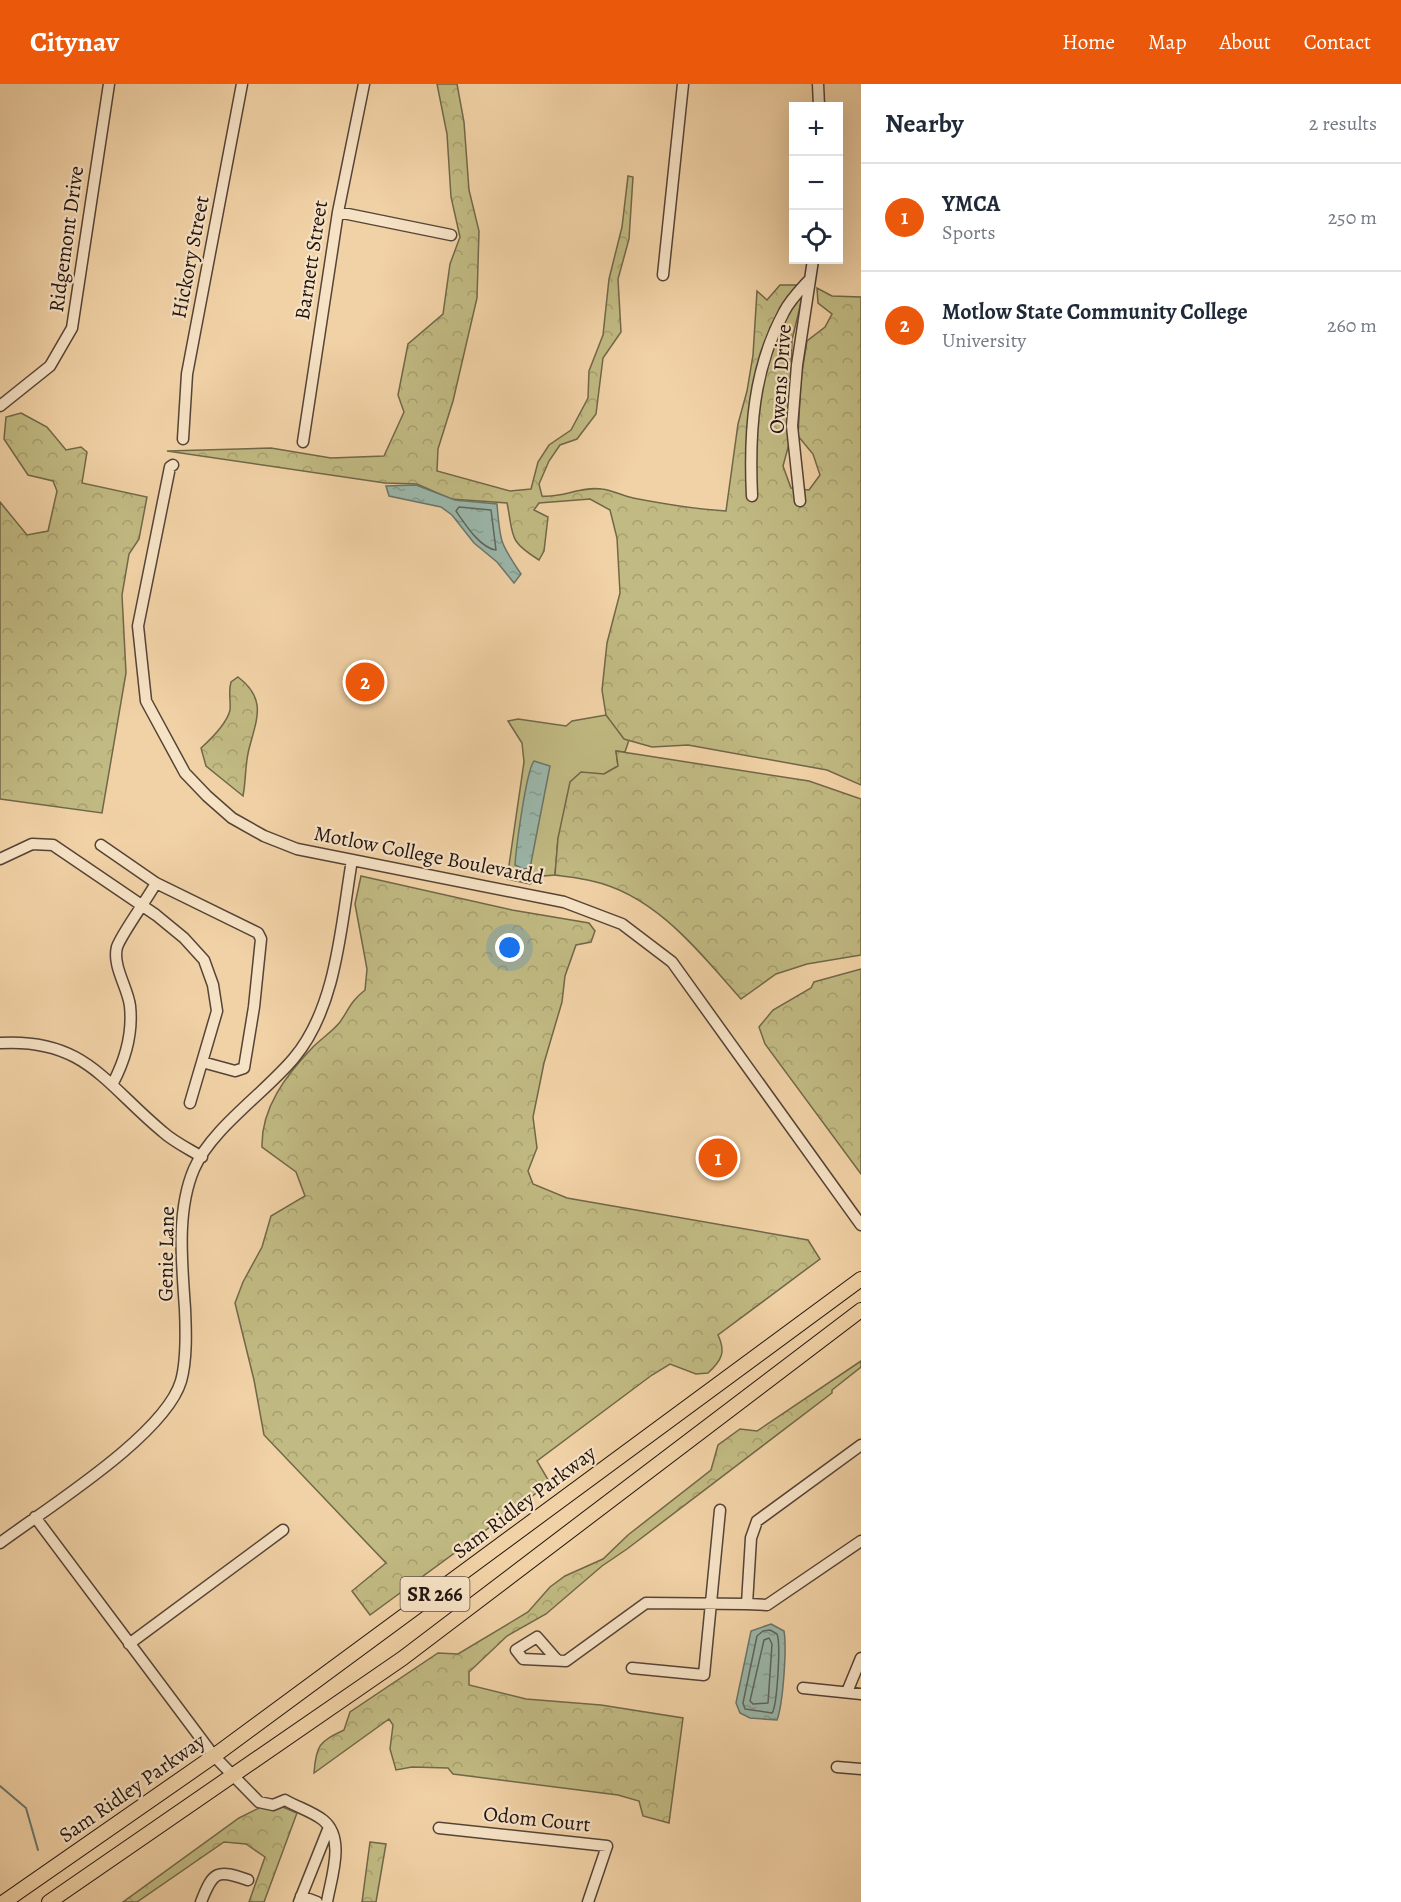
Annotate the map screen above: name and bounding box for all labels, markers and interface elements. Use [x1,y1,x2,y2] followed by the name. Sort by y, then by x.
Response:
[30,23,119,61] text: Citynav
[1062,28,1115,56] text: Home
[1148,28,1186,56] text: Map
[1219,28,1271,56] text: About
[1304,28,1371,56] text: Contact
[789,102,843,264] map controls
[789,102,843,156] button: +
[885,106,964,141] text: Nearby
[1309,110,1377,137] text: 2 results
[789,156,843,210] button: −
[42,164,90,314] street label: Ridgemont Drive
[942,189,1000,219] text: YMCA
[164,193,216,321] street label: Hickory Street
[288,198,334,322] street label: Barnett Street
[901,204,908,231] text: 1
[1328,204,1377,231] text: 250 m
[789,210,843,264] button: locate
[942,219,995,246] text: Sports
[942,297,1248,327] text: Motlow State Community College
[900,312,909,339] text: 2
[1327,312,1377,339] text: 260 m
[762,323,798,435] street label: Owens Drive
[942,327,1026,354] text: University
[346,660,385,704] pin: 2
[312,819,547,891] street label: Motlow College Boulevardd
[495,933,524,962] your location
[698,1136,738,1180] pin: 1
[151,1206,181,1302] street label: Genie Lane
[447,1438,602,1565] street label: Sam Ridley Parkway
[400,1577,470,1611] road number: SR 266
[53,1727,211,1849] street label: Sam Ridley Parkway
[482,1799,592,1839] street label: Odom Court

